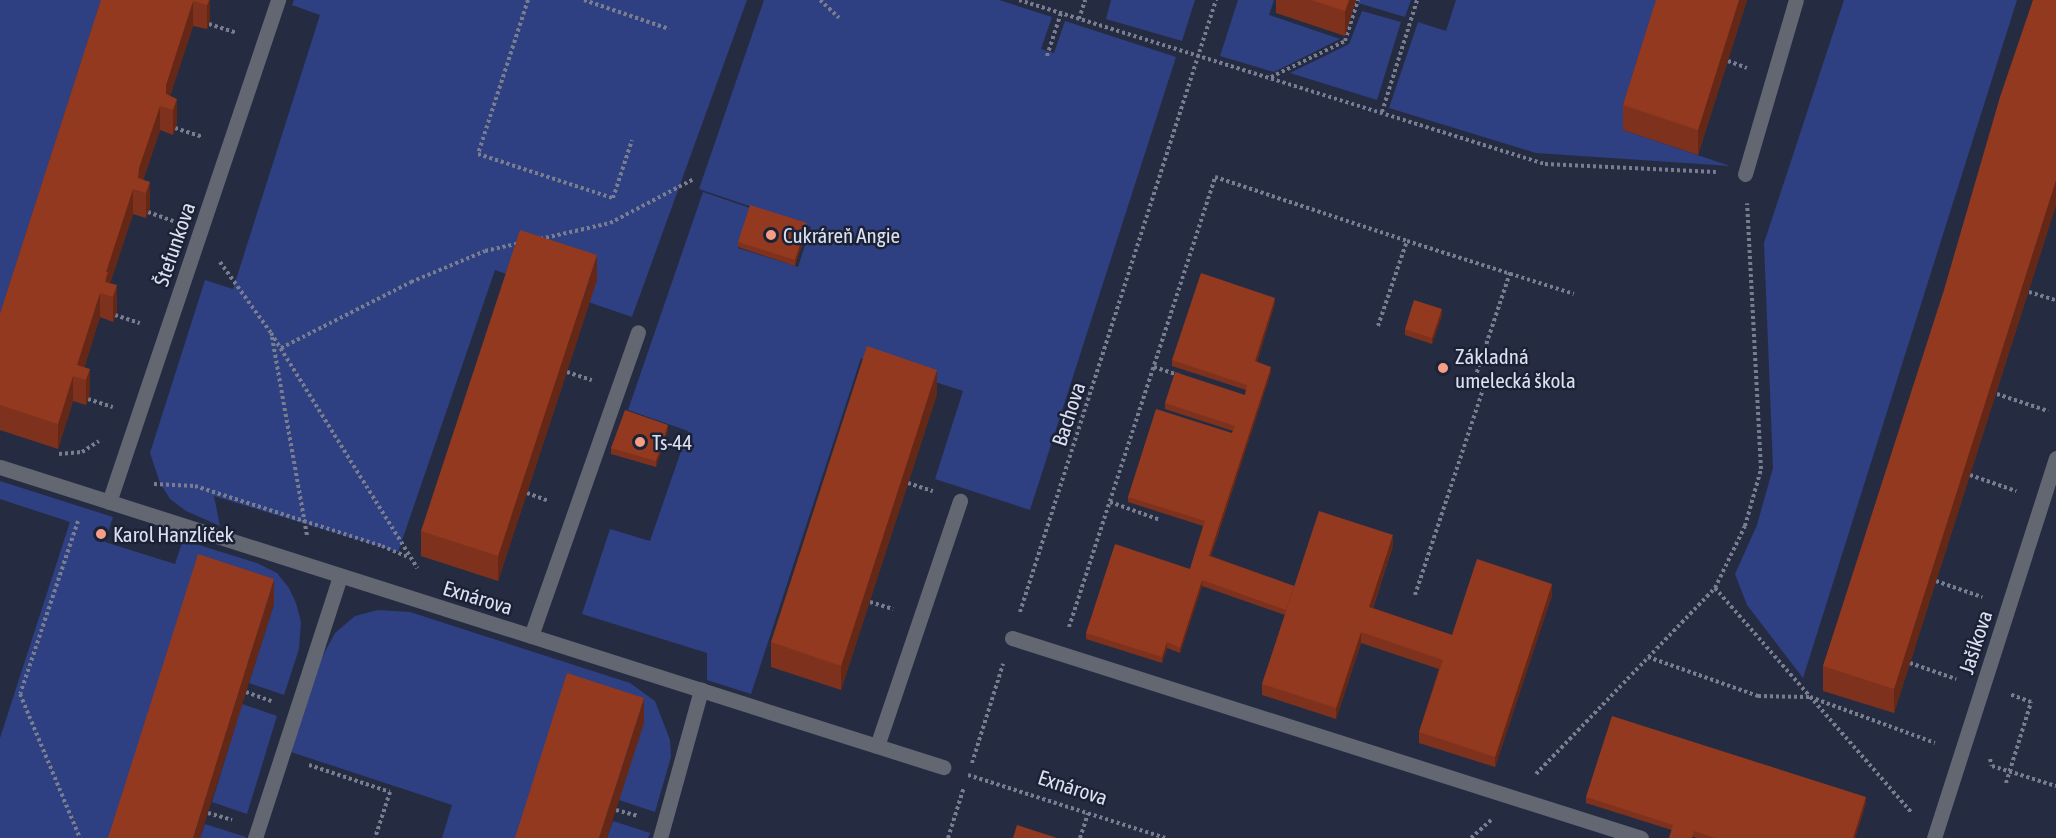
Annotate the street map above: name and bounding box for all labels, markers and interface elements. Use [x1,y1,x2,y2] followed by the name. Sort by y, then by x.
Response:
[148,199,200,289] street label: Štefunkova
[783,222,900,248] place label: Cukráreň Angie
[764,228,778,242] marker: Cukráreň Angie
[1455,343,1576,393] place label: Základná umelecká škola
[1436,361,1450,375] marker: Základná umelecká škola
[1046,379,1090,449] street label: Bachova
[652,429,692,455] place label: Ts-44
[633,435,647,449] marker: Ts-44
[113,521,234,547] place label: Karol Hanzlíček
[94,527,108,541] marker: Karol Hanzlíček
[440,575,516,619] street label: Exnárova
[1953,607,1997,677] street label: Jašíkova
[1035,764,1111,810] street label: Exnárova

